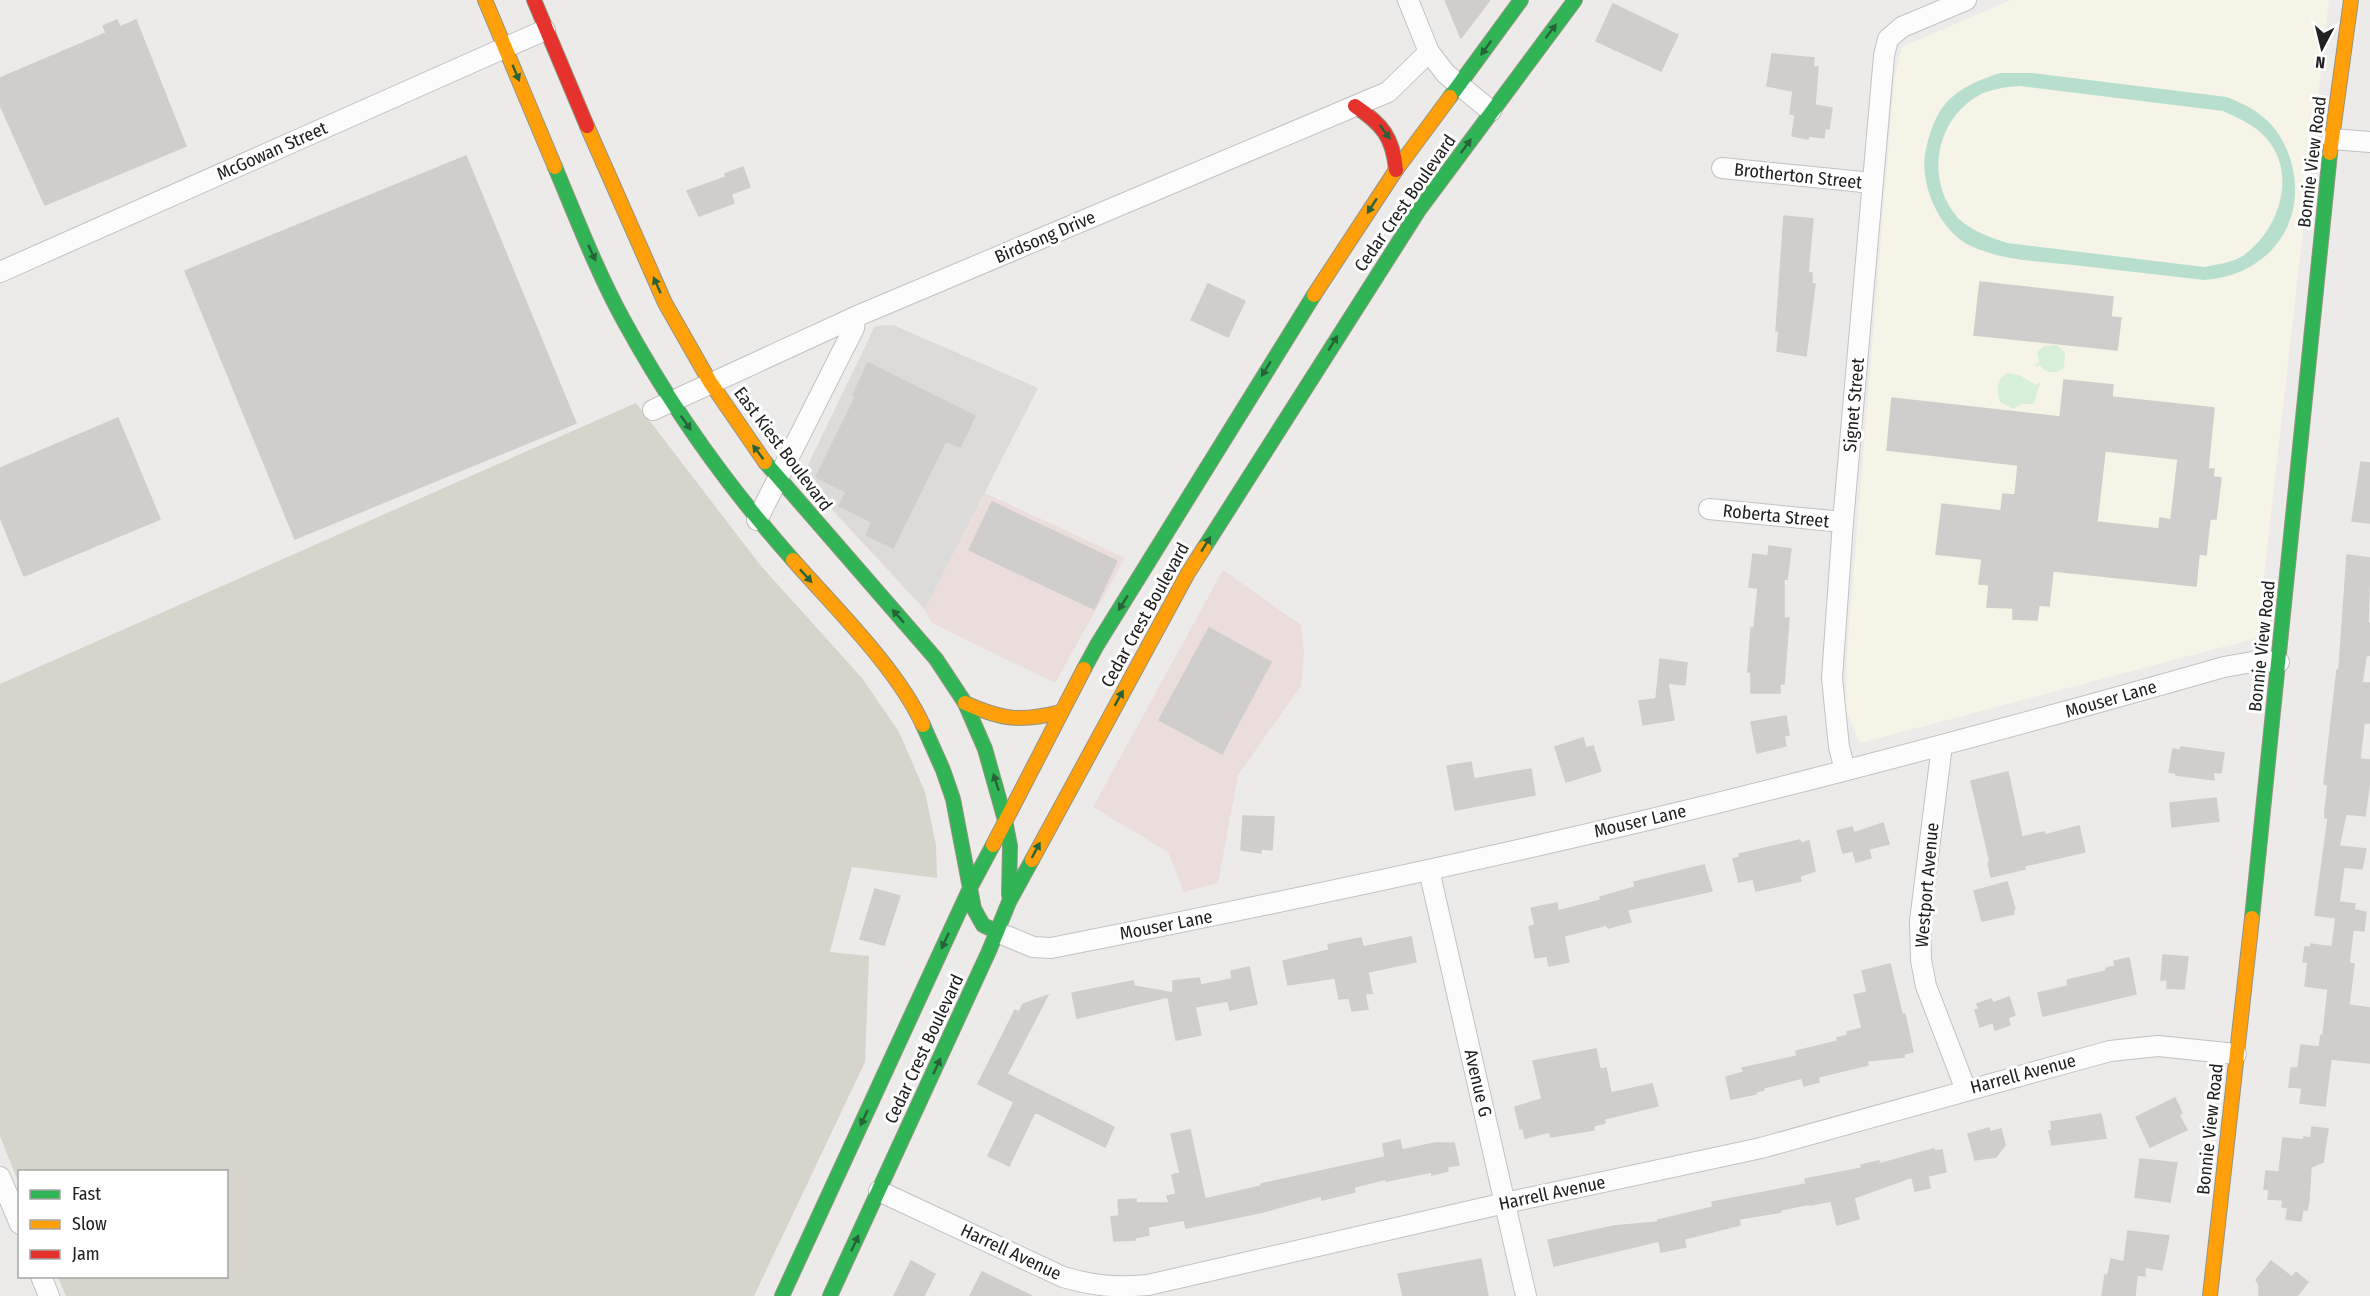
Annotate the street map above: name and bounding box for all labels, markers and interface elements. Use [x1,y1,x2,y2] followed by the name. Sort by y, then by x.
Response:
[2292,18,2352,78] north arrow
[1545,24,1557,39] one-way arrow
[1481,40,1493,55] one-way arrow
[2314,52,2326,72] text: N
[511,65,520,82] one-way arrow
[2293,95,2331,229] street label: Bonnie View Road
[213,117,331,185] street label: McGowan Street
[1379,123,1391,139] one-way arrow
[1349,130,1461,276] street label: Cedar Crest Boulevard
[1459,138,1471,153] one-way arrow
[1733,158,1863,194] street label: Brotherton Street
[1367,197,1378,214] one-way arrow
[991,206,1099,268] street label: Birdsong Drive
[588,244,597,261] one-way arrow
[652,276,662,294] one-way arrow
[1327,335,1338,351] one-way arrow
[1839,357,1869,453] street label: Signet Street
[1261,361,1272,377] one-way arrow
[729,383,837,515] street label: East Kiest Boulevard
[680,415,692,431] one-way arrow
[752,444,764,459] one-way arrow
[1722,499,1830,533] street label: Roberta Street
[1200,536,1211,552] one-way arrow
[1096,539,1194,691] street label: Cedar Crest Boulevard
[799,568,812,583] one-way arrow
[2244,579,2280,713] street label: Bonnie View Road
[1118,595,1129,611] one-way arrow
[892,609,905,624] one-way arrow
[2063,675,2159,723] street label: Mouser Lane
[1114,689,1124,706] one-way arrow
[991,773,1000,791] one-way arrow
[1592,800,1688,842] street label: Mouser Lane
[1911,822,1943,948] street label: Westport Avenue
[1031,841,1041,858] one-way arrow
[1118,905,1214,945] street label: Mouser Lane
[941,933,950,950] one-way arrow
[880,971,968,1127] street label: Cedar Crest Boulevard
[1460,1047,1496,1119] street label: Avenue G
[1968,1049,2078,1099] street label: Harrell Avenue
[932,1057,941,1074] one-way arrow
[2192,1062,2228,1196] street label: Bonnie View Road
[859,1110,868,1127] one-way arrow
[18,1170,228,1278] legend
[1497,1171,1607,1215] street label: Harrell Avenue
[72,1183,101,1205] text: Fast
[72,1213,107,1235] text: Slow
[957,1219,1065,1285] street label: Harrell Avenue
[850,1233,860,1251] one-way arrow
[72,1243,100,1265] text: Jam

